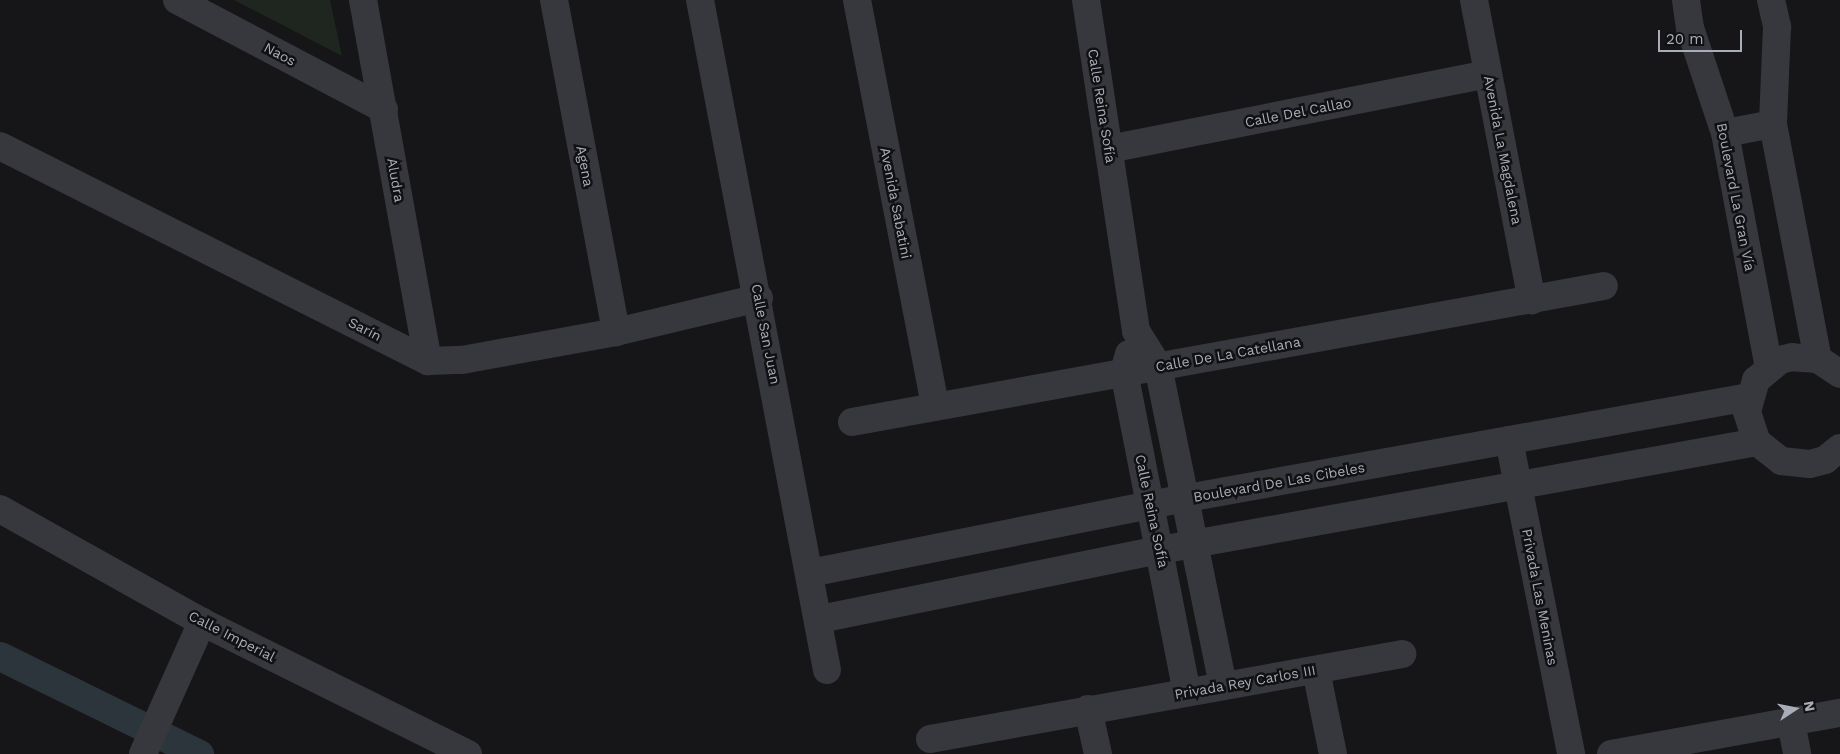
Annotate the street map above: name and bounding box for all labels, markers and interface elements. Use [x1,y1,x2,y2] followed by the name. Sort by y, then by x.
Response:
[1660,20,1744,52] scale bar
[1666,30,1704,48] text: 20 m
[261,39,299,69] street label: Naos
[1085,48,1119,164] street label: Calle Reina Sofía
[1480,74,1526,226] street label: Avenida La Magdalena
[1243,93,1353,131] street label: Calle Del Callao
[1713,121,1759,273] street label: Boulevard La Gran Vía
[573,144,597,188] street label: Agena
[877,146,915,260] street label: Avenida Sabatini
[384,157,408,203] street label: Aludra
[748,282,784,386] street label: Calle San Juan
[346,314,384,344] street label: Sarín
[1154,333,1302,375] street label: Calle De La Catellana
[1132,453,1172,569] street label: Calle Reina Sofía
[1192,459,1366,505] street label: Boulevard De Las Cibeles
[1518,527,1562,667] street label: Privada Las Meninas
[186,607,278,665] street label: Calle Imperial
[1173,661,1317,703] street label: Privada Rey Carlos III
[1770,684,1820,734] north arrow
[1801,700,1819,713] text: N

